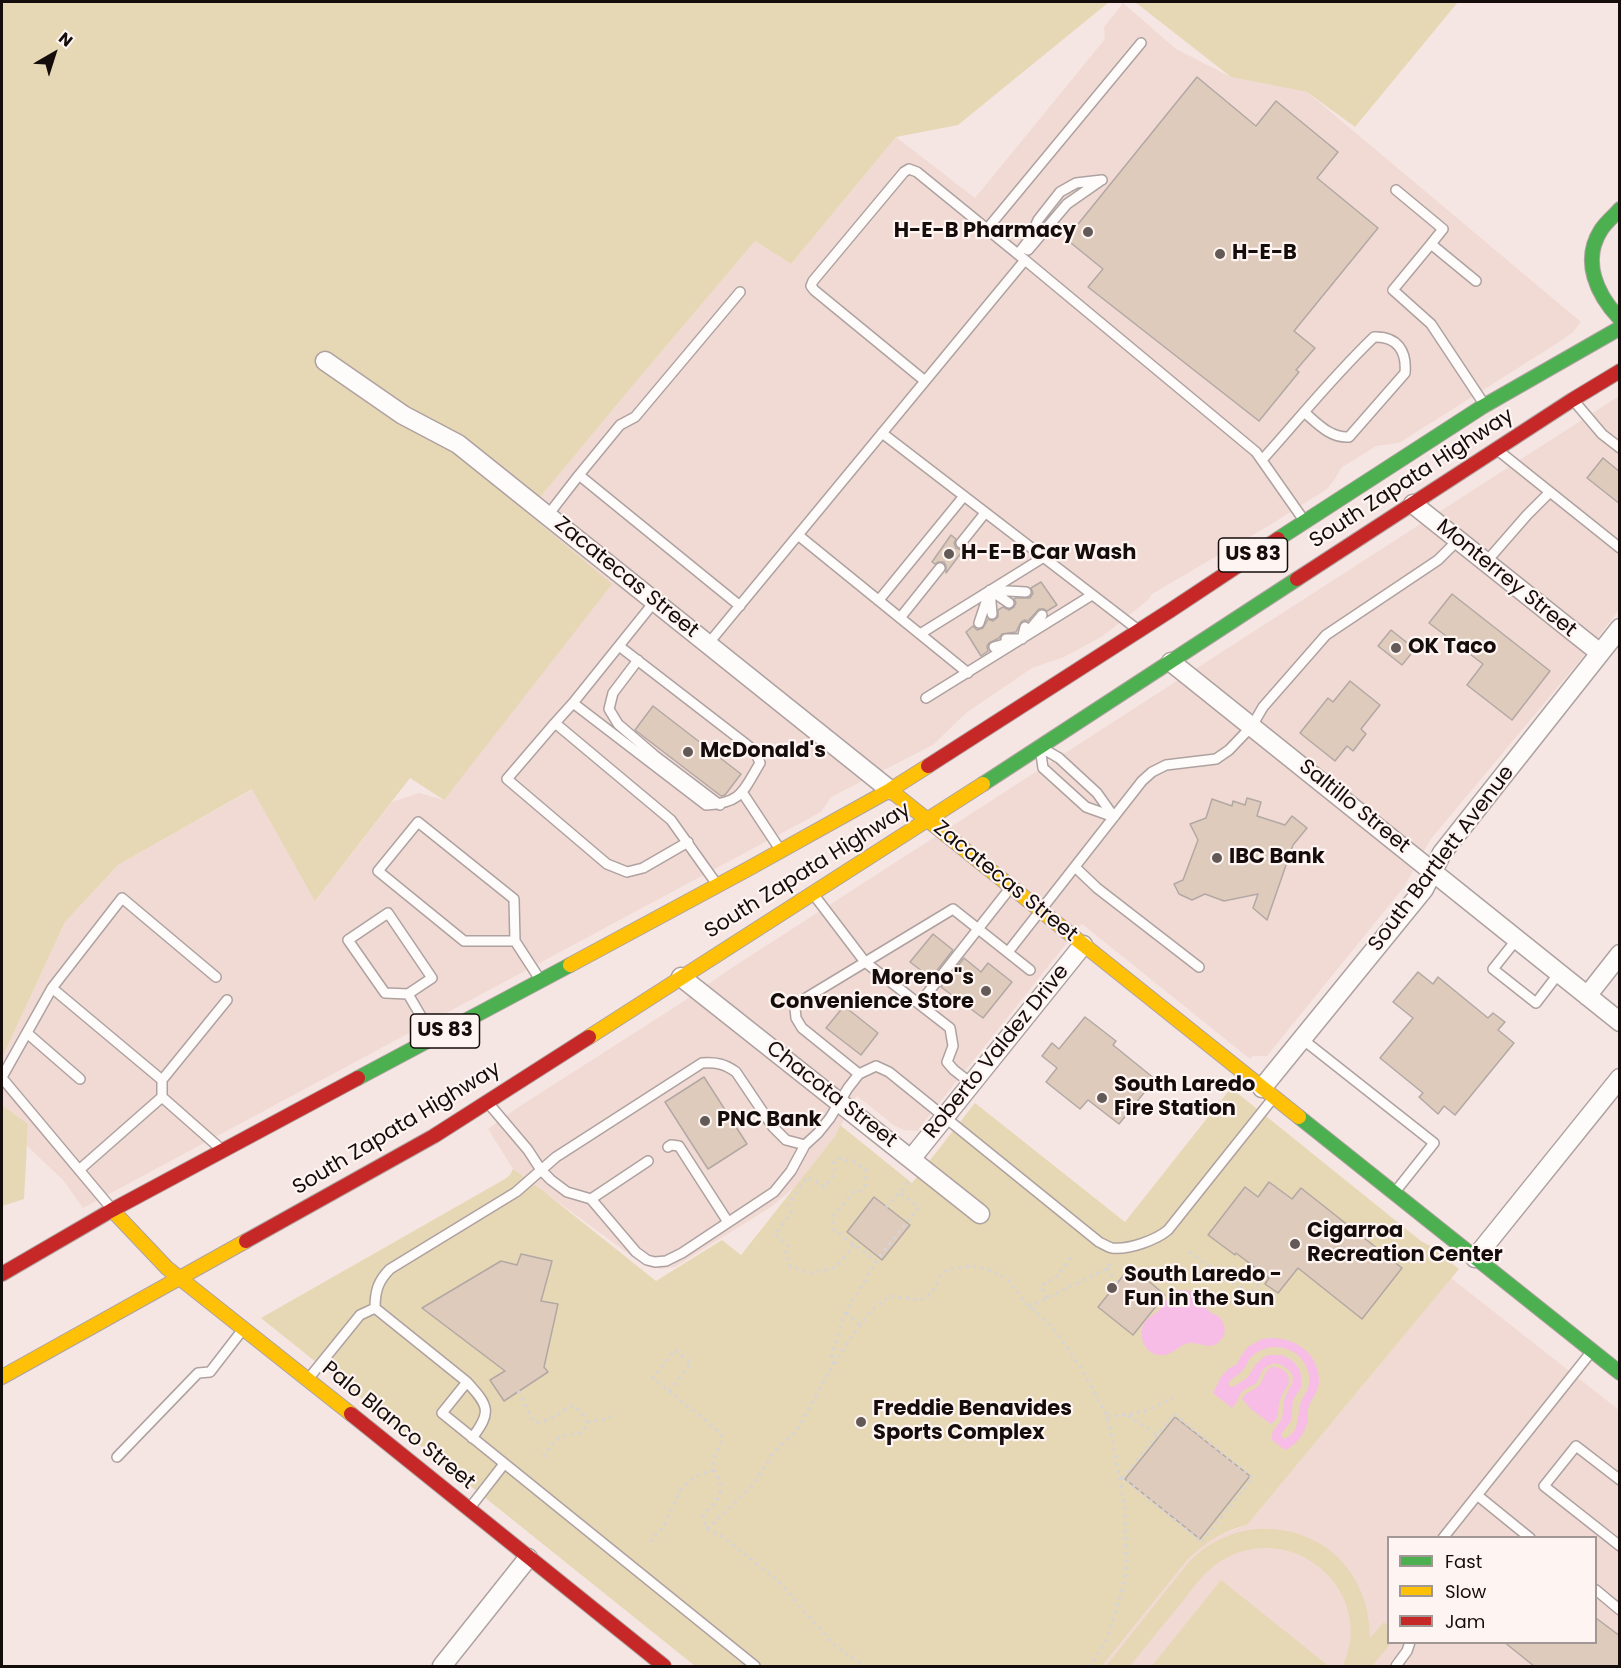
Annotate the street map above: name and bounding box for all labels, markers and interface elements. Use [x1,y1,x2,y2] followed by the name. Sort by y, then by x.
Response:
[24,24,84,84] north arrow
[54,27,78,52] text: N
[894,219,1076,245] place label: H-E-B Pharmacy
[1081,225,1095,239] marker: H-E-B Pharmacy
[1232,241,1297,267] place label: H-E-B
[1213,247,1227,261] marker: H-E-B
[1305,404,1519,554] street label: South Zapata Highway
[549,512,703,644] street label: Zacatecas Street
[1431,515,1581,643] street label: Monterrey Street
[1218,538,1288,572] road number: US 83
[961,541,1136,567] place label: H-E-B Car Wash
[942,547,956,561] marker: H-E-B Car Wash
[1408,635,1496,661] place label: OK Taco
[1389,641,1403,655] marker: OK Taco
[700,739,826,765] place label: McDonald's
[681,745,695,759] marker: McDonald's
[1293,755,1415,859] street label: Saltillo Street
[1364,761,1520,957] street label: South Bartlett Avenue
[700,797,916,945] street label: South Zapata Highway
[928,816,1082,948] street label: Zacatecas Street
[1229,845,1325,871] place label: IBC Bank
[1210,851,1224,865] marker: IBC Bank
[919,960,1075,1144] street label: Roberto Valdez Drive
[770,966,974,1016] place label: Moreno"s Convenience Store
[979,984,993,998] marker: Moreno"s Convenience Store
[410,1014,480,1048] road number: US 83
[761,1036,901,1154] street label: Chacota Street
[289,1057,505,1201] street label: South Zapata Highway
[1114,1073,1255,1123] place label: South Laredo Fire Station
[1095,1091,1109,1105] marker: South Laredo Fire Station
[717,1108,822,1134] place label: PNC Bank
[698,1114,712,1128] marker: PNC Bank
[1307,1219,1503,1269] place label: Cigarroa Recreation Center
[1288,1237,1302,1251] marker: Cigarroa Recreation Center
[1124,1263,1282,1313] place label: South Laredo - Fun in the Sun
[1105,1281,1119,1295] marker: South Laredo - Fun in the Sun
[316,1357,480,1495] street label: Palo Blanco Street
[873,1397,1072,1447] place label: Freddie Benavides Sports Complex
[854,1415,868,1429] marker: Freddie Benavides Sports Complex
[1387,1536,1597,1644] legend
[1445,1549,1482,1574] text: Fast
[1445,1579,1486,1604] text: Slow
[1445,1609,1485,1634] text: Jam

